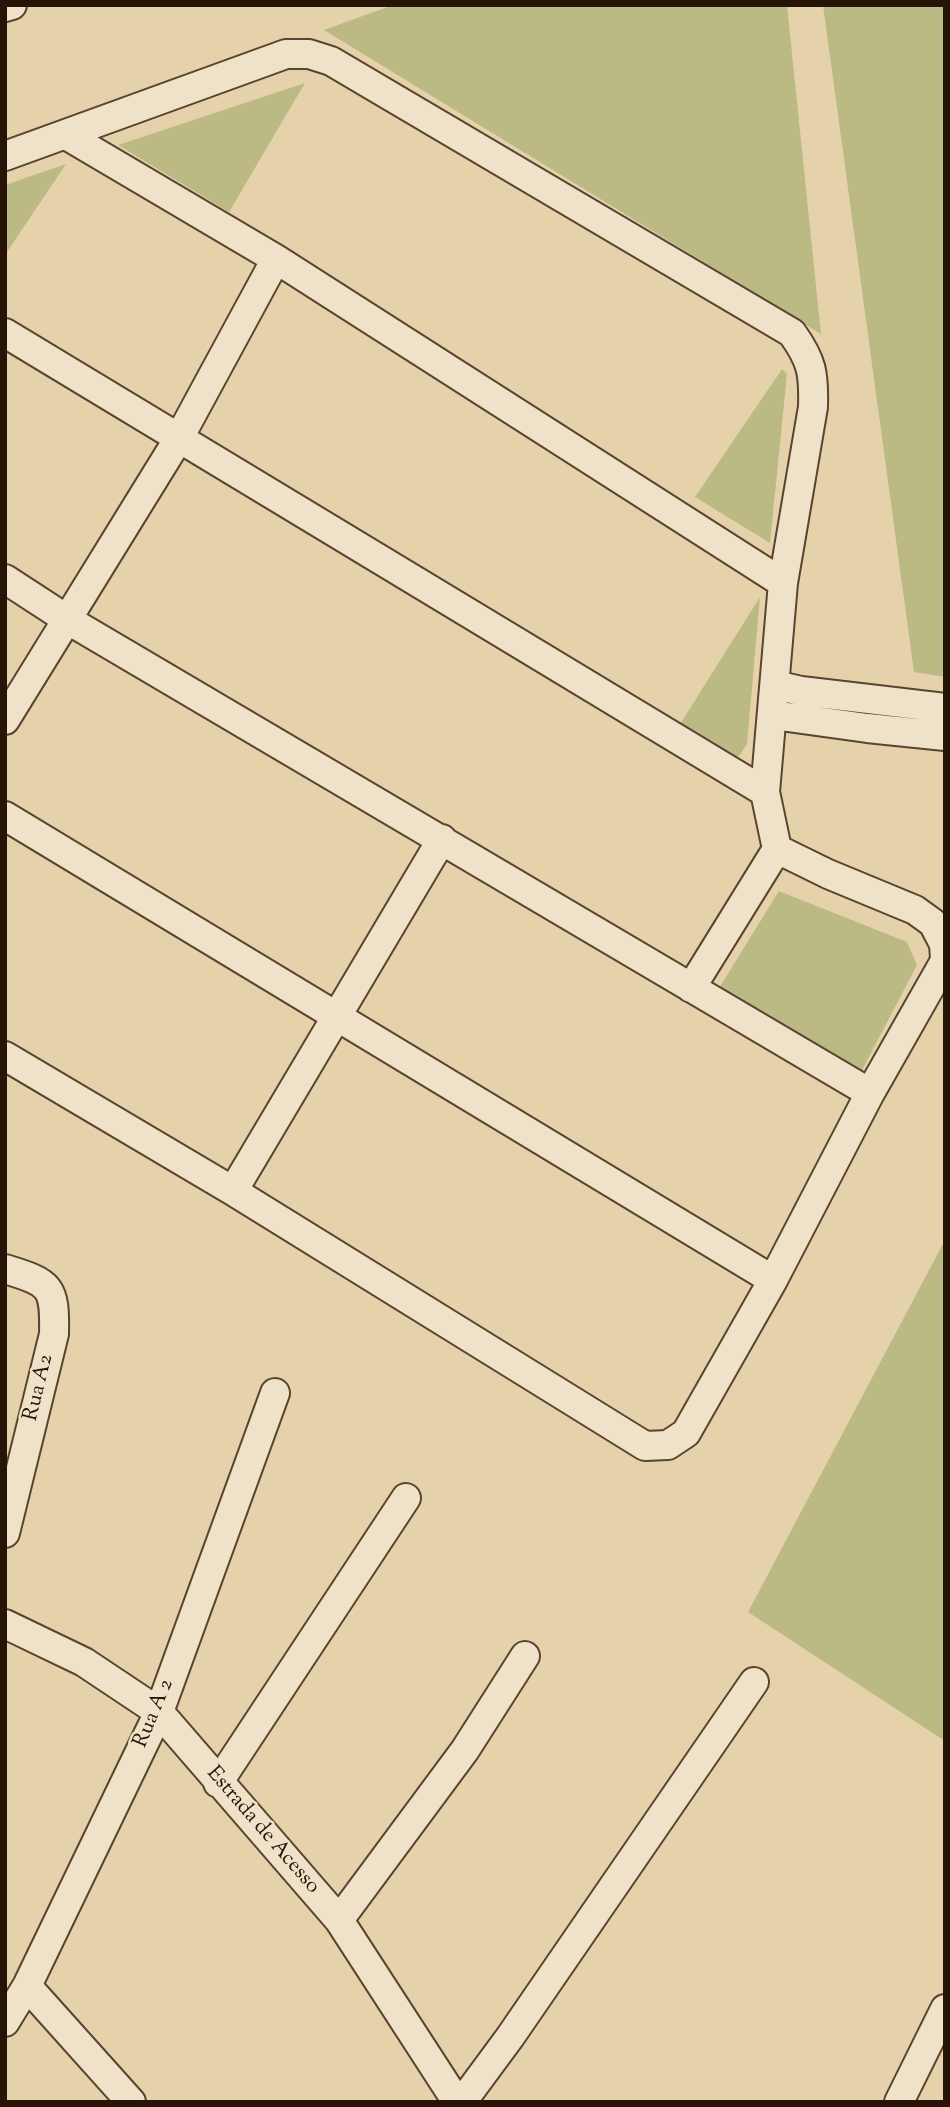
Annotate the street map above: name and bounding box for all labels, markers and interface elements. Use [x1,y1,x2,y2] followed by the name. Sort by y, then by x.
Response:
[20,1352,60,1424] street label: Rua A2
[129,1676,181,1752] street label: Rua A 2
[200,1762,324,1900] street label: Estrada de Acesso

